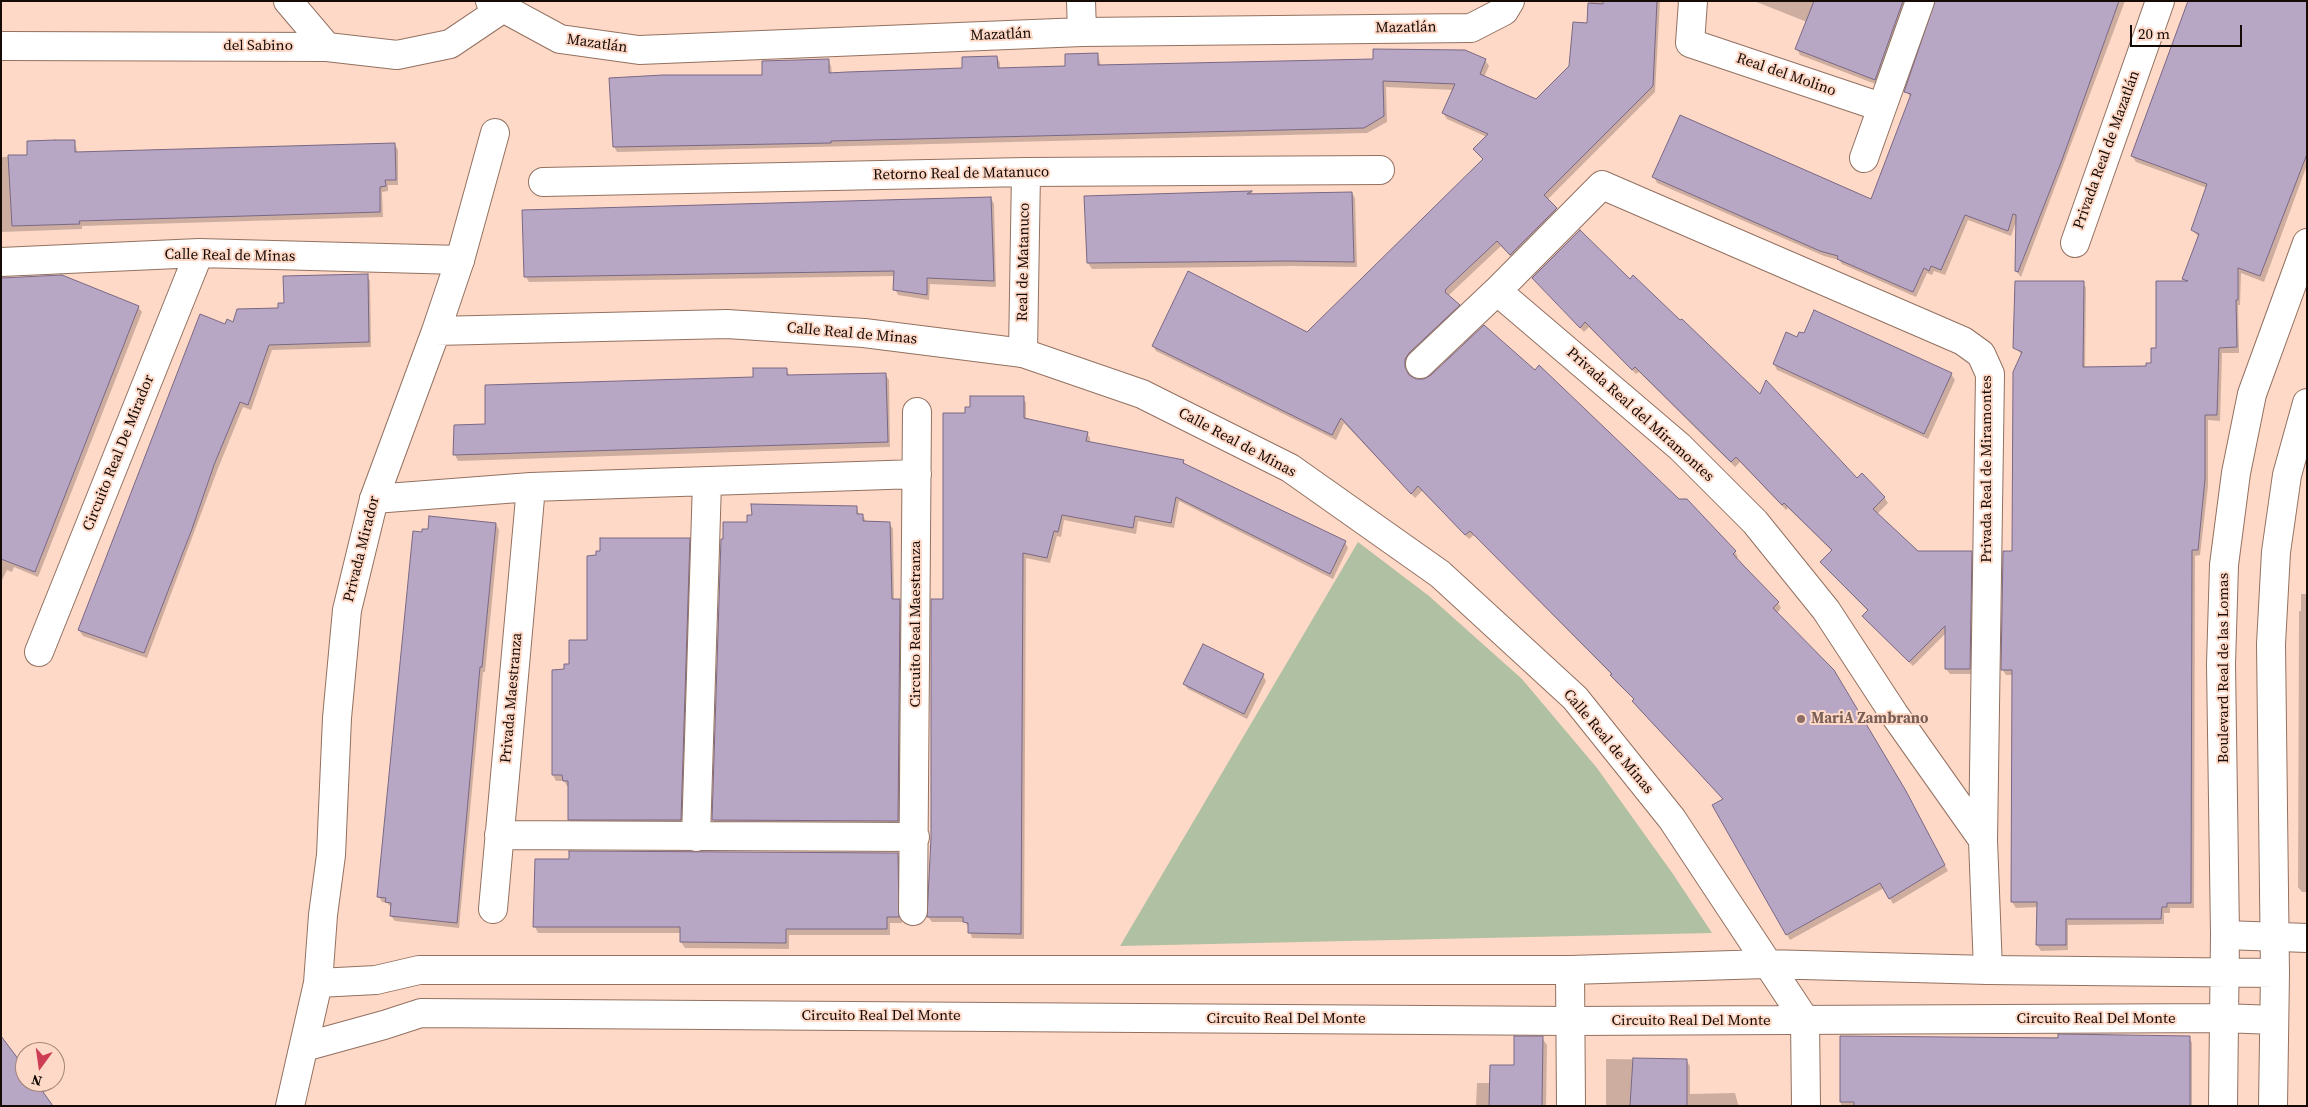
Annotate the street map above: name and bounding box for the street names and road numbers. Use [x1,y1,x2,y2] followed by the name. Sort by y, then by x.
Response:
[1375,18,1437,38] street label: Mazatlán
[970,25,1032,45] street label: Mazatlán
[565,31,629,57] street label: Mazatlán
[223,37,293,55] street label: del Sabino
[1734,50,1838,100] street label: Real del Molino
[2070,68,2144,232] street label: Privada Real de Mazatlán
[873,163,1049,185] street label: Retorno Real de Matanuco
[1014,202,1034,322] street label: Real de Matanuco
[164,246,296,266] street label: Calle Real de Minas
[786,319,918,349] street label: Calle Real de Minas
[1563,344,1717,486] street label: Privada Real del Miramontes
[79,372,159,534] street label: Circuito Real De Mirador
[1978,375,1996,563] street label: Privada Real de Miramontes
[1175,404,1299,482] street label: Calle Real de Minas
[340,494,384,604] street label: Privada Mirador
[907,540,925,708] street label: Circuito Real Maestranza
[2215,573,2233,763] street label: Boulevard Real de las Lomas
[497,632,527,764] street label: Privada Maestranza
[1559,686,1657,798] street label: Calle Real de Minas
[801,1007,961,1025] street label: Circuito Real Del Monte
[1206,1010,1366,1028] street label: Circuito Real Del Monte
[2016,1010,2176,1028] street label: Circuito Real Del Monte
[1611,1012,1771,1030] street label: Circuito Real Del Monte

